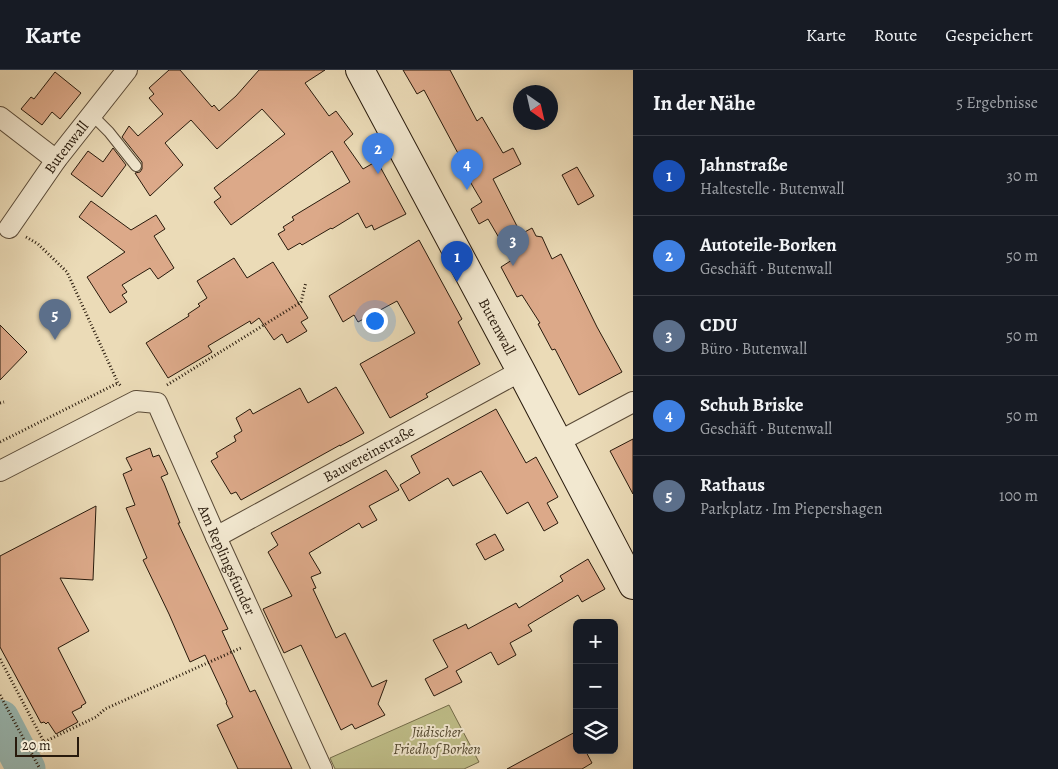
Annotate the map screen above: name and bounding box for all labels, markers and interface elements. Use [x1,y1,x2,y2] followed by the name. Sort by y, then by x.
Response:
[25,19,81,51] text: Karte
[806,23,846,47] text: Karte
[874,23,917,47] text: Route
[945,23,1033,47] text: Gespeichert
[513,85,558,130] north arrow
[653,89,755,117] text: In der Nähe
[956,92,1038,114] text: 5 Ergebnisse
[40,117,93,178] street label: Butenwall
[362,133,394,174] pin: 2
[451,149,483,190] pin: 4
[700,152,788,178] text: Jahnstraße
[666,165,672,187] text: 1
[1006,165,1038,187] text: 30 m
[700,178,844,200] text: Haltestelle · Butenwall
[497,225,529,266] pin: 3
[700,232,837,258] text: Autoteile-Borken
[441,241,473,282] pin: 1
[665,245,673,267] text: 2
[1006,245,1038,267] text: 50 m
[700,258,832,280] text: Geschäft · Butenwall
[474,295,521,359] street label: Butenwall
[39,299,71,340] pin: 5
[362,308,388,334] your location
[700,312,737,338] text: CDU
[666,325,672,347] text: 3
[1006,325,1038,347] text: 50 m
[700,338,807,360] text: Büro · Butenwall
[700,392,804,418] text: Schuh Briske
[665,405,673,427] text: 4
[1006,405,1038,427] text: 50 m
[700,418,832,440] text: Geschäft · Butenwall
[320,421,418,487] street label: Bauvereinstraße
[700,472,765,498] text: Rathaus
[666,485,672,507] text: 5
[999,485,1038,507] text: 100 m
[700,498,883,520] text: Parkplatz · Im Piepershagen
[193,501,261,619] street label: Am Replingsfunder
[573,619,618,754] map controls
[573,619,618,664] button: +
[573,664,618,709] button: −
[573,709,618,754] button: layers
[393,722,481,759] park label: Jüdischer Friedhof Borken
[15,734,79,757] scale bar
[22,736,51,755] text: 20 m

